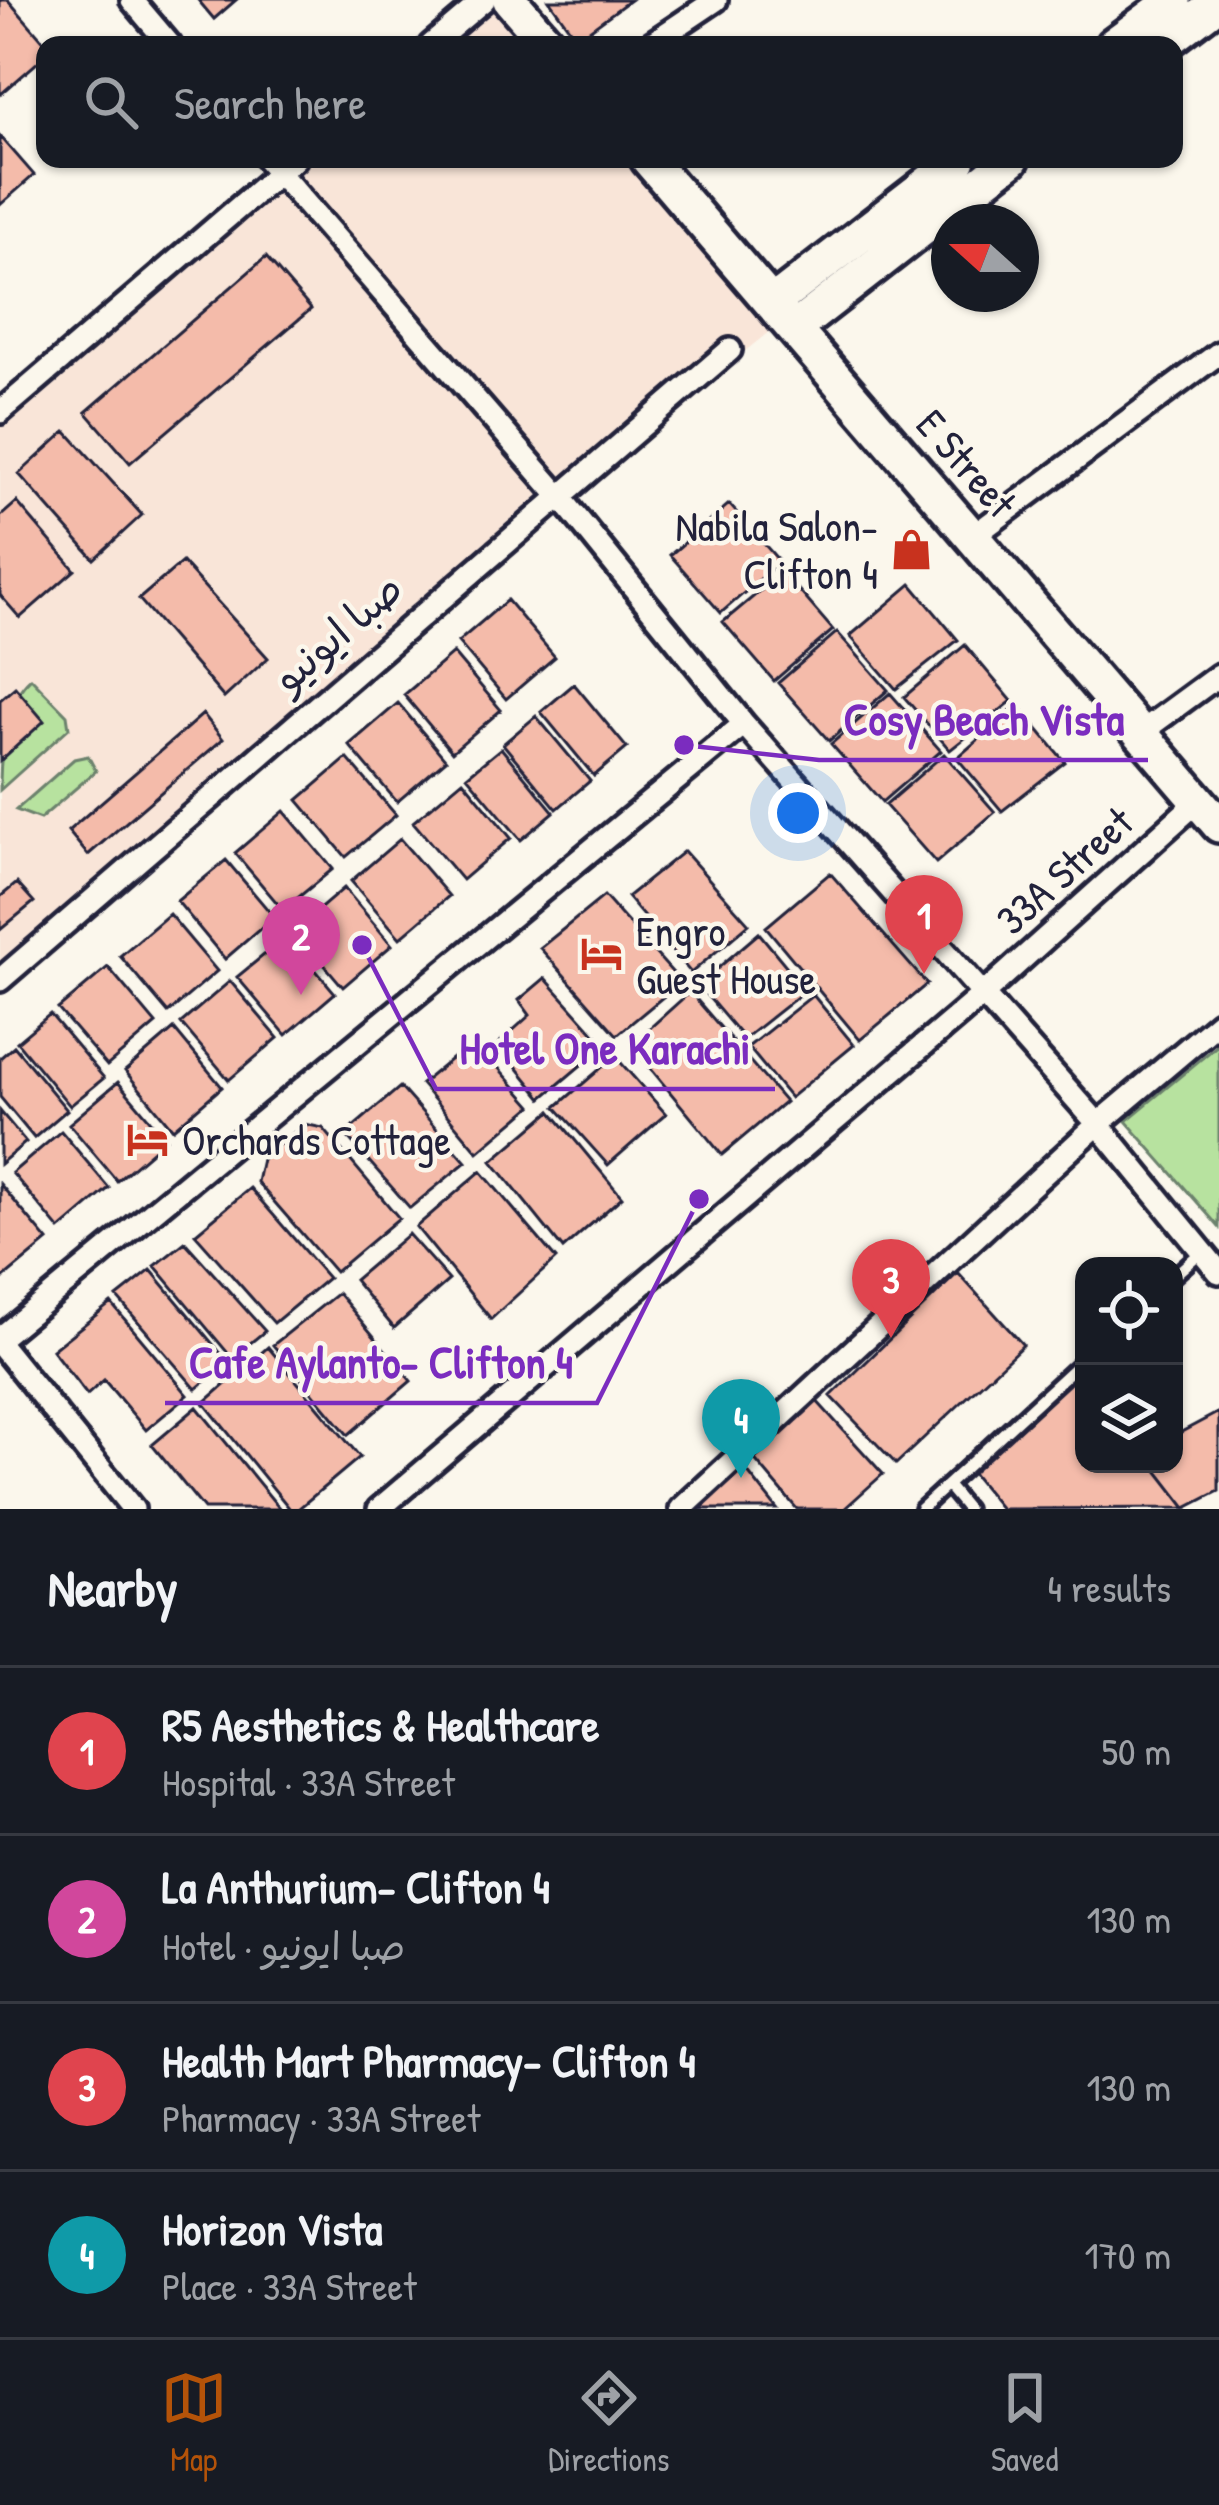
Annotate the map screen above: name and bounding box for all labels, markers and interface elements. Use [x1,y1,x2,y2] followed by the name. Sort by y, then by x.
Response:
[36,36,1183,168] search box
[78,69,144,135] icon: search
[174,72,366,133] text: Search here
[931,204,1039,312] north arrow
[904,397,1030,530] street label: E Street
[675,497,878,602] place label: Nabila Salon- Clifton 4
[889,526,935,572] shop icon: Nabila Salon- Clifton 4
[258,559,414,706] street label: صبا ایونیو
[819,679,1148,760] callout: Cosy Beach Vista
[844,688,1125,750] text: Cosy Beach Vista
[768,783,828,843] your location
[983,793,1145,947] street label: 33A Street
[885,875,963,974] pin: 1
[262,896,340,995] pin: 2
[636,902,816,1007] place label: Engro Guest House
[579,931,625,977] hotel icon: Engro Guest House
[436,1008,775,1089] callout: Hotel One Karachi
[459,1017,751,1078] text: Hotel One Karachi
[182,1111,451,1168] place label: Orchards Cottage
[125,1116,171,1162] hotel icon: Orchards Cottage
[852,1239,930,1338] pin: 3
[1075,1257,1183,1473] map controls
[1075,1257,1183,1365] button: locate
[165,1322,597,1403] callout: Cafe Aylanto- Clifton 4
[189,1331,573,1393] text: Cafe Aylanto- Clifton 4
[1075,1365,1183,1473] button: layers
[702,1379,780,1478] pin: 4
[48,1553,178,1622] text: Nearby
[1047,1561,1171,1614] text: 4 results
[162,1694,600,1755] text: R5 Aesthetics & Healthcare
[80,1724,94,1777] text: 1
[1102,1724,1171,1777] text: 50 m
[162,1755,455,1808] text: Hospital · 33A Street
[162,1856,550,1917] text: La Anthurium- Clifton 4
[78,1892,96,1945] text: 2
[1086,1892,1171,1945] text: 130 m
[162,1919,405,1972] text: Hotel · صبا ایونیو
[162,2030,696,2091] text: Health Mart Pharmacy- Clifton 4
[78,2060,96,2113] text: 3
[1086,2060,1171,2113] text: 130 m
[162,2091,480,2144] text: Pharmacy · 33A Street
[162,2198,383,2259] text: Horizon Vista
[80,2228,94,2281] text: 4
[1085,2228,1171,2281] text: 170 m
[162,2259,417,2312] text: Place · 33A Street
[161,2365,227,2481] tab: Map
[548,2365,670,2481] tab: Directions
[991,2365,1058,2481] tab: Saved

